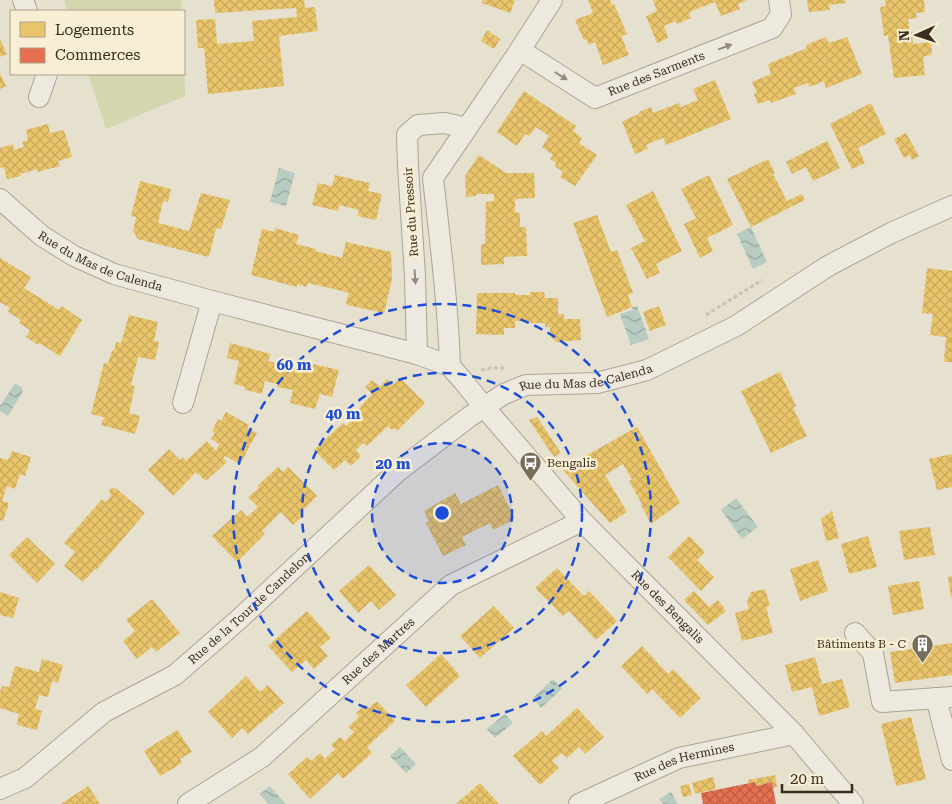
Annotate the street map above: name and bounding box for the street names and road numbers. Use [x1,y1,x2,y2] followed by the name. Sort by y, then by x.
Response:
[606,48,707,99] street label: Rue des Sarments
[401,167,421,257] street label: Rue du Pressoir
[35,228,164,294] street label: Rue du Mas de Calenda
[517,361,655,394] street label: Rue du Mas de Calenda
[186,550,313,667] street label: Rue de la Tour de Candelon
[628,568,707,647] street label: Rue des Bengalis
[339,614,418,688] street label: Rue des Martres
[632,740,736,785] street label: Rue des Hermines

